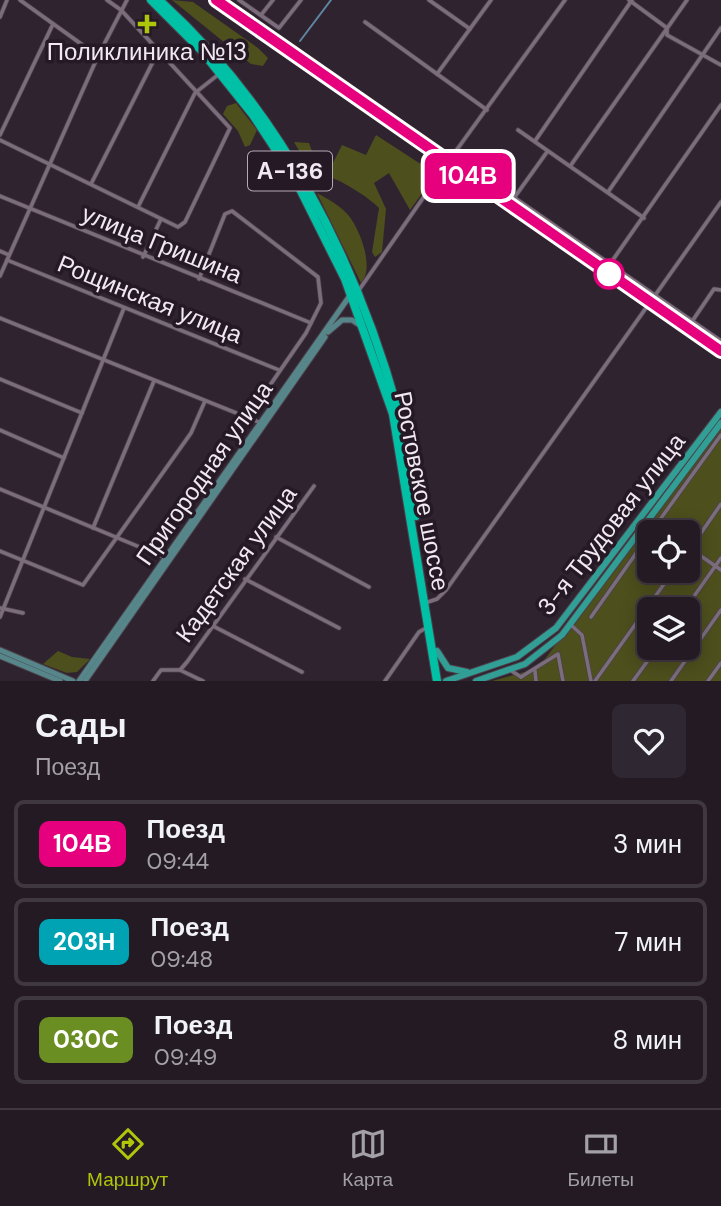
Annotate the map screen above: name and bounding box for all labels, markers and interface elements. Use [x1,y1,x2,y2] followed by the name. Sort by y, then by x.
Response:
[137,14,157,34] marker: Поликлиника №13
[47,36,247,67] place label: Поликлиника №13
[248,152,332,190] road number: А-136
[419,153,517,199] line badge: 104В
[439,160,497,191] text: 104В
[77,198,247,290] street label: улица Гришина
[53,248,247,350] street label: Рощинская улица
[594,259,624,289] unlabelled marker
[129,374,280,571] street label: Пригородная улица
[387,389,457,593] street label: Ростовское шоссе
[530,426,692,621] street label: 3-я Трудовая улица
[169,479,304,648] street label: Кадетская улица
[637,520,700,660] map controls
[637,520,700,583] button: locate
[637,597,700,660] button: layers
[35,704,127,747] text: Сады
[612,704,686,778] button: heart
[35,752,100,782] text: Поезд
[147,812,225,846] text: Поезд
[613,827,682,861] text: 3 мин
[53,828,112,859] text: 104В
[147,846,209,876] text: 09:44
[150,910,229,944] text: Поезд
[614,925,682,959] text: 7 мин
[53,926,115,957] text: 203Н
[150,944,213,974] text: 09:48
[154,1008,232,1042] text: Поезд
[613,1023,682,1057] text: 8 мин
[53,1024,119,1055] text: 030C
[154,1042,217,1072] text: 09:49
[87,1125,168,1192] tab: Маршрут
[342,1125,393,1192] tab: Карта
[567,1125,634,1192] tab: Билеты

